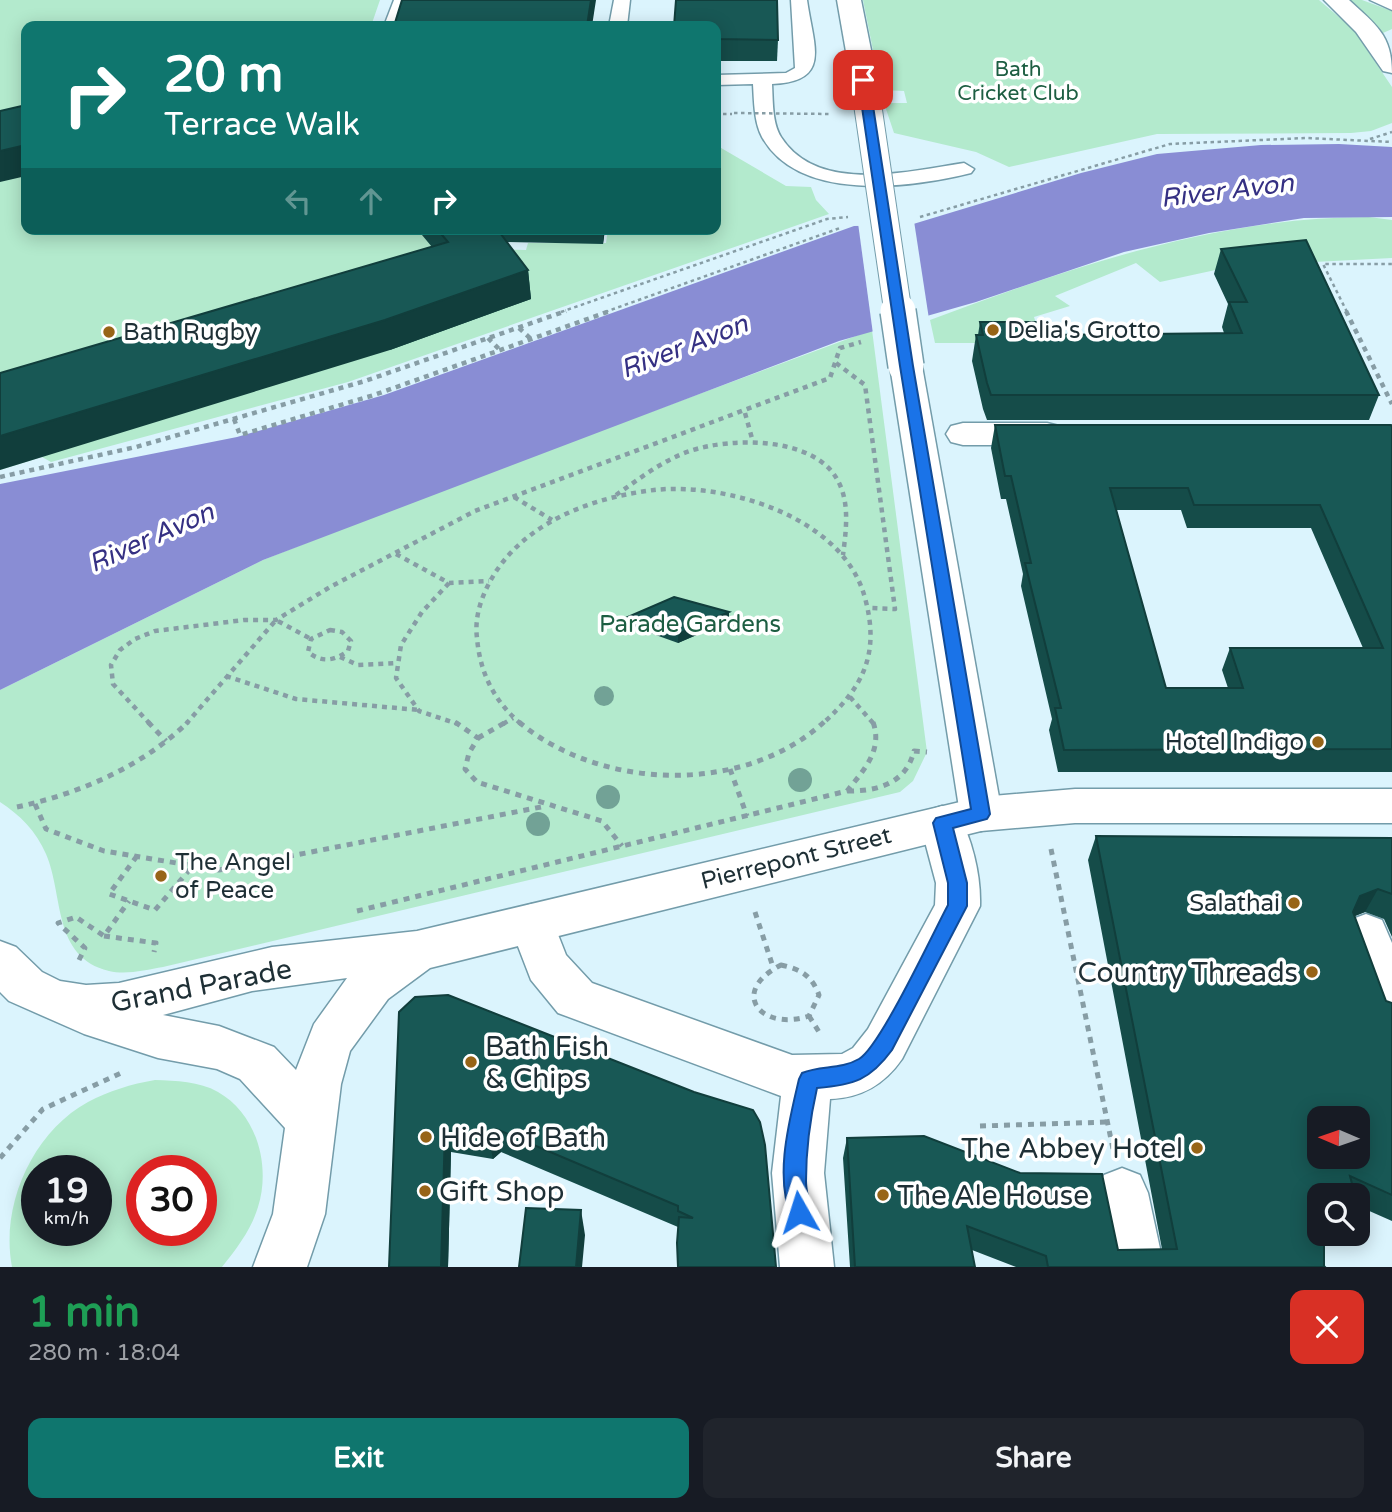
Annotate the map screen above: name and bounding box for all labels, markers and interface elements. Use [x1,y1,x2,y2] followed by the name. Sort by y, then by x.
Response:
[164,46,283,105] text: 20 m
[49,49,140,140] icon: right
[833,50,893,110] pin
[957,57,1079,106] park label: Bath Cricket Club
[844,61,882,99] icon: arrive
[164,106,360,144] text: Terrace Walk
[1159,167,1296,214] water label: River Avon
[279,182,317,220] icon: left
[352,182,390,220] icon: ahead
[425,182,463,220] icon: right
[616,308,753,385] water label: River Avon
[1007,316,1161,345] place label: Delia's Grotto
[123,318,258,347] place label: Bath Rugby
[985,322,1001,338] marker: Delia's Grotto
[101,324,117,340] marker: Bath Rugby
[84,496,220,579] water label: River Avon
[599,610,781,639] park label: Parade Gardens
[1165,728,1304,757] place label: Hotel Indigo
[1310,734,1326,750] marker: Hotel Indigo
[698,821,894,896] street label: Pierrepont Street
[175,848,291,905] place label: The Angel of Peace
[153,868,169,884] marker: The Angel of Peace
[1189,889,1280,918] place label: Salathai
[1286,895,1302,911] marker: Salathai
[108,952,294,1020] street label: Grand Parade
[1078,956,1298,990] place label: Country Threads
[1304,964,1320,980] marker: Country Threads
[485,1030,609,1096] place label: Bath Fish & Chips
[463,1054,479,1070] marker: Bath Fish & Chips
[1307,1106,1370,1169] north arrow
[1307,1106,1370,1246] map controls
[440,1121,606,1155] place label: Hide of Bath
[418,1129,434,1145] marker: Hide of Bath
[961,1132,1183,1166] place label: The Abbey Hotel
[1189,1140,1205,1156] marker: The Abbey Hotel
[126,1155,217,1246] speed limit sign: 30
[45,1170,88,1212] text: 19
[439,1175,564,1209] place label: Gift Shop
[762,1175,836,1249] position arrow
[897,1179,1089,1213] place label: The Ale House
[417,1183,433,1199] marker: Gift Shop
[1307,1183,1370,1246] button: search
[875,1187,891,1203] marker: The Ale House
[44,1207,89,1229] text: km/h
[28,1287,140,1338] text: 1 min
[1290,1290,1364,1364] button: close
[28,1339,180,1367] text: 280 m · 18:04
[28,1418,689,1498] button: Exit
[703,1418,1364,1498] button: Share

